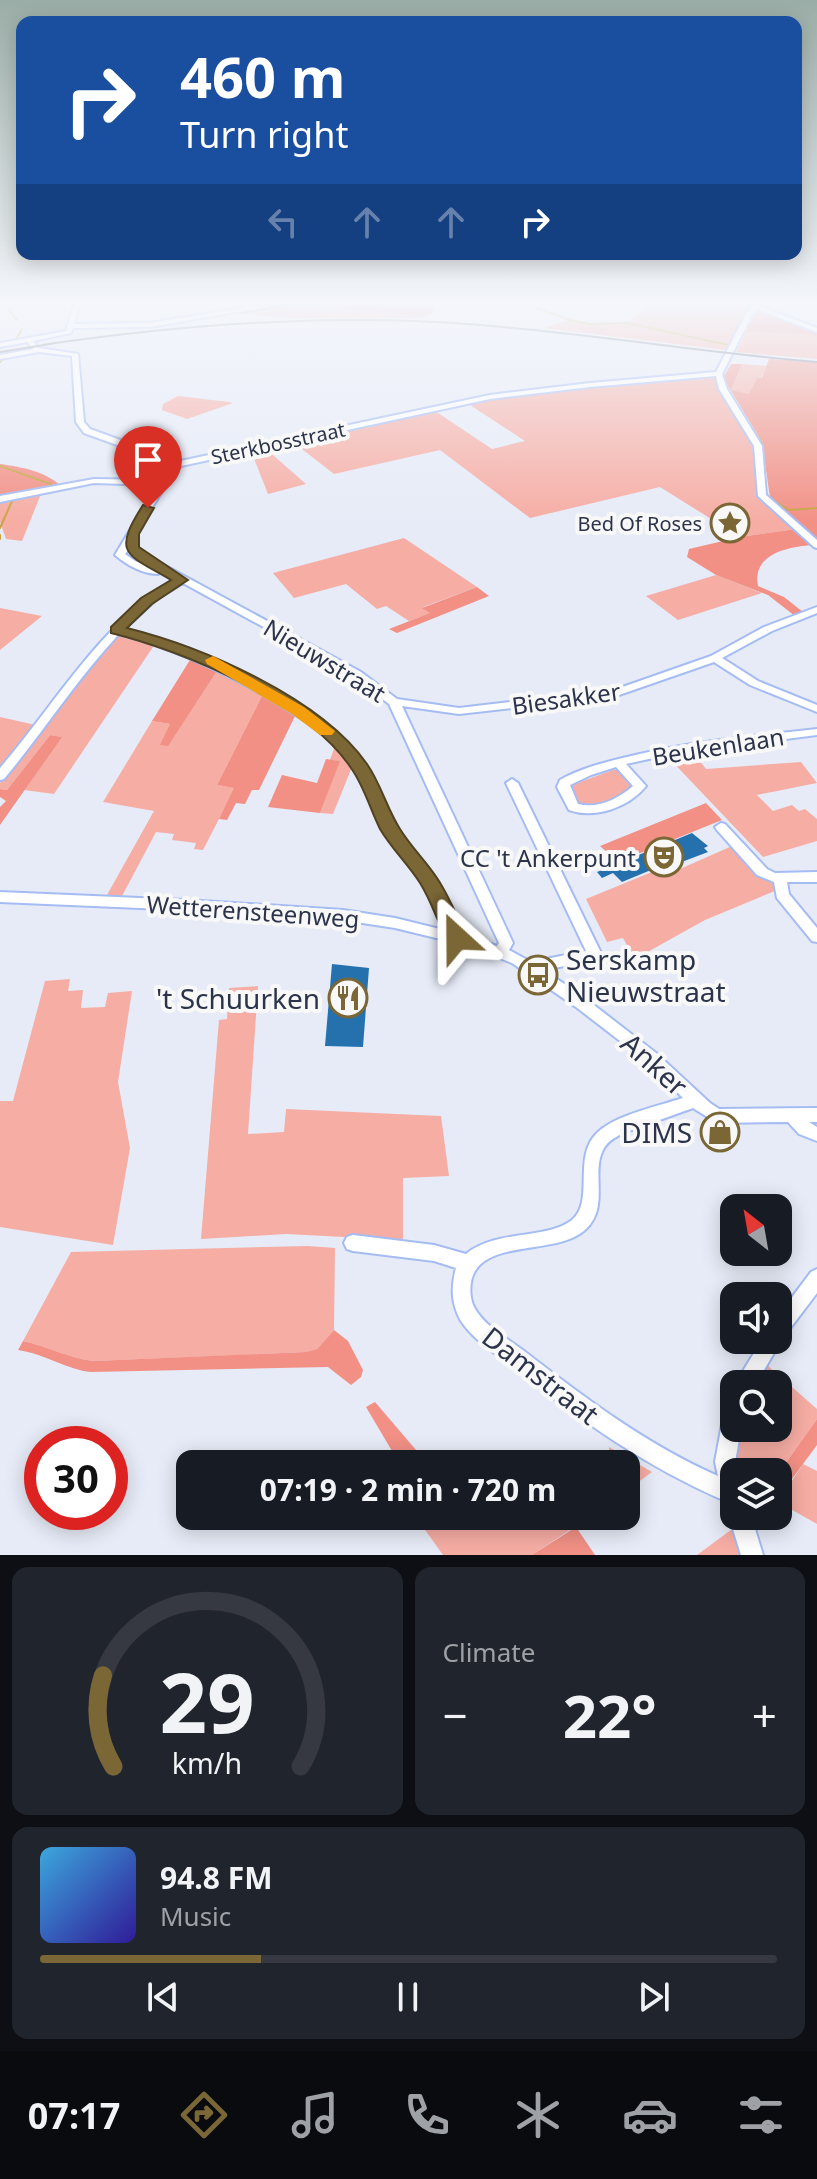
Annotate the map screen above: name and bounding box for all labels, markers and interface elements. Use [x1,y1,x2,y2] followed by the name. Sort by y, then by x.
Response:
[180,38,345,114] text: 460 m
[48,48,152,152] icon: right
[180,110,348,159] text: Turn right
[261,200,305,244] icon: left
[345,200,389,244] icon: ahead
[429,200,473,244] icon: ahead
[513,200,557,244] icon: right
[208,416,348,470] street label: Sterkbosstraat
[114,426,182,508] pin
[126,438,170,482] icon: arrive
[709,502,751,544] place icon: Bed Of Roses
[578,510,702,537] place label: Bed Of Roses
[258,611,392,710] street label: Nieuwstraat
[510,674,623,722] street label: Biesakker
[650,719,786,773] street label: Beukenlaan
[643,836,685,878] theatre icon: CC 't Ankerpunt
[460,841,636,874] place label: CC 't Ankerpunt
[145,887,361,935] street label: Wetterensteenweg
[415,896,499,980] position arrow
[566,940,726,1010] place label: Serskamp Nieuwstraat
[517,954,559,996] bus stop icon: Serskamp Nieuwstraat
[327,977,369,1019] restaurant icon: 't Schuurken
[156,979,320,1017] place label: 't Schuurken
[613,1024,697,1104] street label: Anker
[699,1111,741,1153] shop icon: DIMS
[621,1113,692,1151] place label: DIMS
[720,1194,792,1266] north arrow
[720,1194,792,1530] map controls
[720,1282,792,1354] button: sound
[475,1317,607,1433] street label: Damstraat
[720,1370,792,1442] button: search
[24,1426,128,1530] speed limit sign: 30
[720,1458,792,1530] button: layers
[260,1469,556,1510] text: 07:19 · 2 min · 720 m
[443,1634,535,1670] text: Climate
[160,1644,255,1757] text: 29
[563,1674,657,1756] text: 22°
[443,1685,468,1745] text: −
[752,1685,777,1745] text: +
[172,1743,242,1782] text: km/h
[160,1857,272,1898] text: 94.8 FM
[160,1898,231,1934] text: Music
[141,1975,185,2019] icon: previous
[386,1975,430,2019] icon: pause
[632,1975,676,2019] icon: next
[176,2087,232,2143] icon: directions
[287,2087,343,2143] icon: music
[399,2087,455,2143] icon: phone
[510,2087,566,2143] icon: climate
[622,2087,678,2143] icon: car
[733,2087,789,2143] icon: filters
[28,2091,120,2140] text: 07:17

